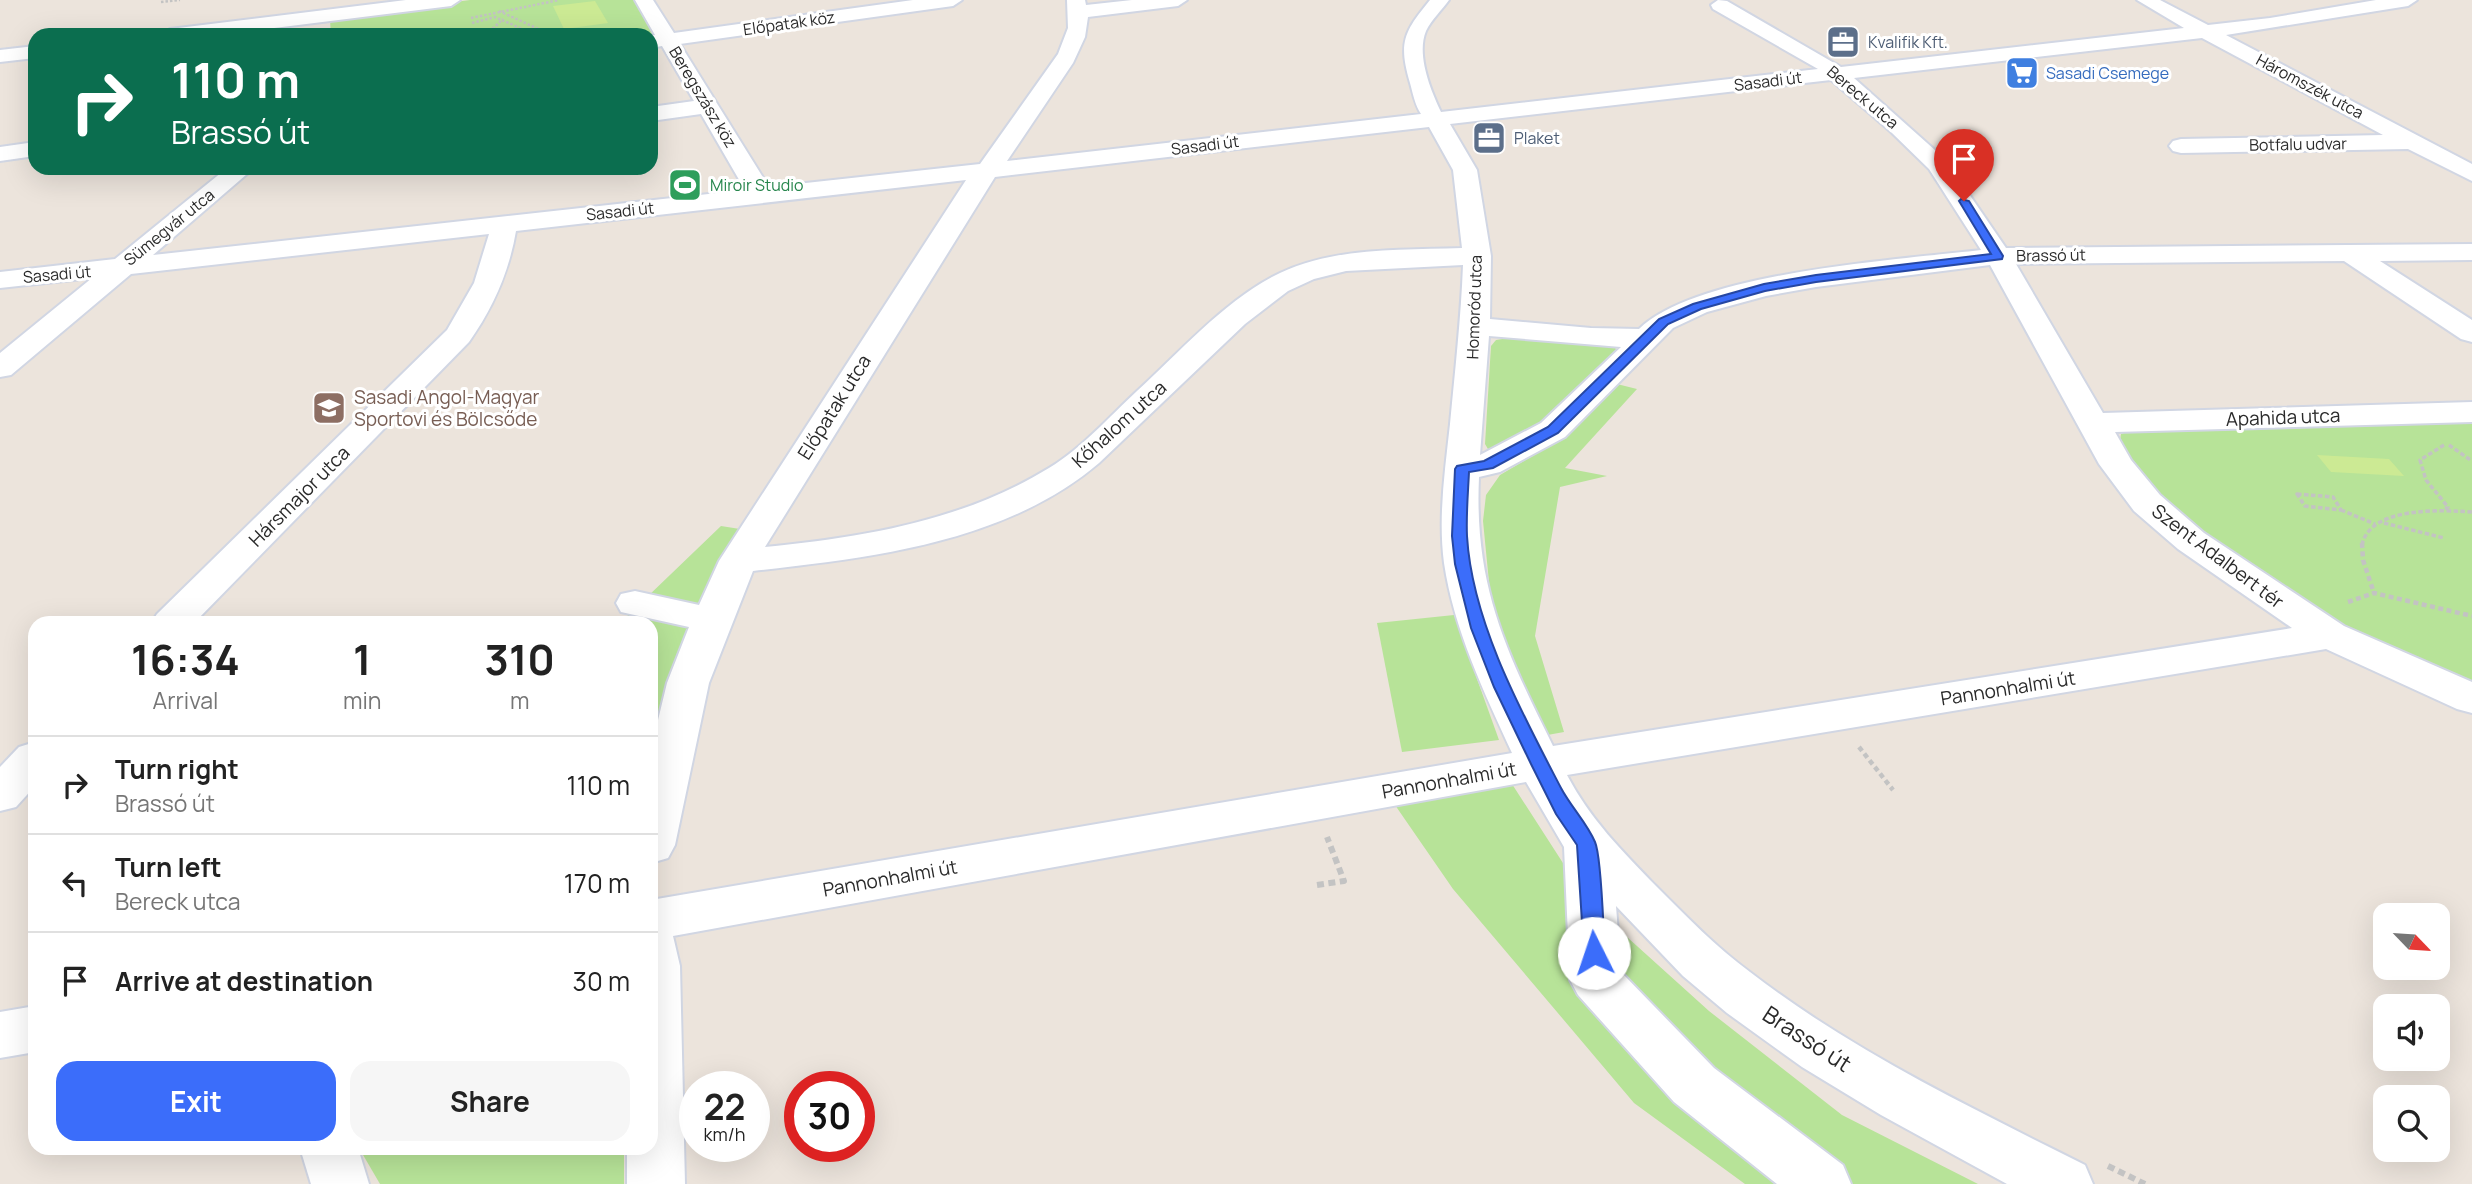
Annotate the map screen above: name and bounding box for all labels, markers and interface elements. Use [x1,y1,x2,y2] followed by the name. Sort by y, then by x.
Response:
[742,6,836,40] street label: Előpatak köz
[1824,23,1862,61] office icon: Kvalifik Kft.
[1868,31,1948,53] place label: Kvalifik Kft.
[664,42,742,152] street label: Beregszász köz
[171,46,300,113] text: 110 m
[2252,48,2368,124] street label: Háromszék utca
[2003,54,2041,92] supermarket icon: Sasadi Csemege
[56,56,147,147] icon: right
[1822,60,1904,134] street label: Bereck utca
[2046,62,2169,84] place label: Sasadi Csemege
[1733,66,1803,96] street label: Sasadi út
[171,110,310,154] text: Brassó út
[1470,119,1508,157] office icon: Plaket
[1514,127,1560,149] place label: Plaket
[1934,129,1994,201] pin
[1170,130,1240,160] street label: Sasadi út
[2249,132,2347,156] street label: Botfalu udvar
[1945,140,1983,178] icon: arrive
[666,166,704,204] sports icon: Miroir Studio
[710,174,803,196] place label: Miroir Studio
[119,184,219,270] street label: Sümegvár utca
[585,196,655,226] street label: Sasadi út
[2016,243,2086,267] street label: Brassó út
[1461,254,1487,360] street label: Homoród utca
[22,260,92,288] street label: Sasadi út
[791,350,877,464] street label: Előpatak utca
[1066,375,1172,473] street label: Kőhalom utca
[354,384,539,432] place label: Sasadi Angol-Magyar Sportovi és Bölcsőde
[310,389,348,427] school or university icon: Sasadi Angol-Magyar Sportovi és Bölcsőde
[2225,402,2341,432] street label: Apahida utca
[243,440,355,552] street label: Hársmajor utca
[2147,498,2289,614] street label: Szent Adalbert tér
[131,630,240,688] text: 16:34
[353,630,371,688] text: 1
[484,630,555,688] text: 310
[1939,665,2077,711] street label: Pannonhalmi út
[153,684,218,716] text: Arrival
[343,684,381,716] text: min
[510,684,529,716] text: m
[115,751,239,787] text: Turn right
[1380,755,1518,805] street label: Pannonhalmi út
[56,766,94,804] icon: right
[567,767,630,803] text: 110 m
[115,787,215,819] text: Brassó út
[115,849,222,885] text: Turn left
[821,853,959,903] street label: Pannonhalmi út
[56,864,94,902] icon: left
[564,865,630,901] text: 170 m
[115,885,241,917] text: Bereck utca
[2373,903,2450,980] north arrow
[2373,903,2450,1162] map controls
[1557,916,1631,990] position arrow
[56,962,94,1000] icon: arrive
[115,963,373,999] text: Arrive at destination
[573,963,630,999] text: 30 m
[2373,994,2450,1071] button: sound
[1757,998,1858,1079] street label: Brassó út
[56,1061,336,1141] button: Exit
[350,1061,630,1141] button: Share
[784,1071,875,1162] speed limit sign: 30
[704,1083,745,1131] text: 22
[2373,1085,2450,1162] button: search
[704,1122,745,1146] text: km/h

